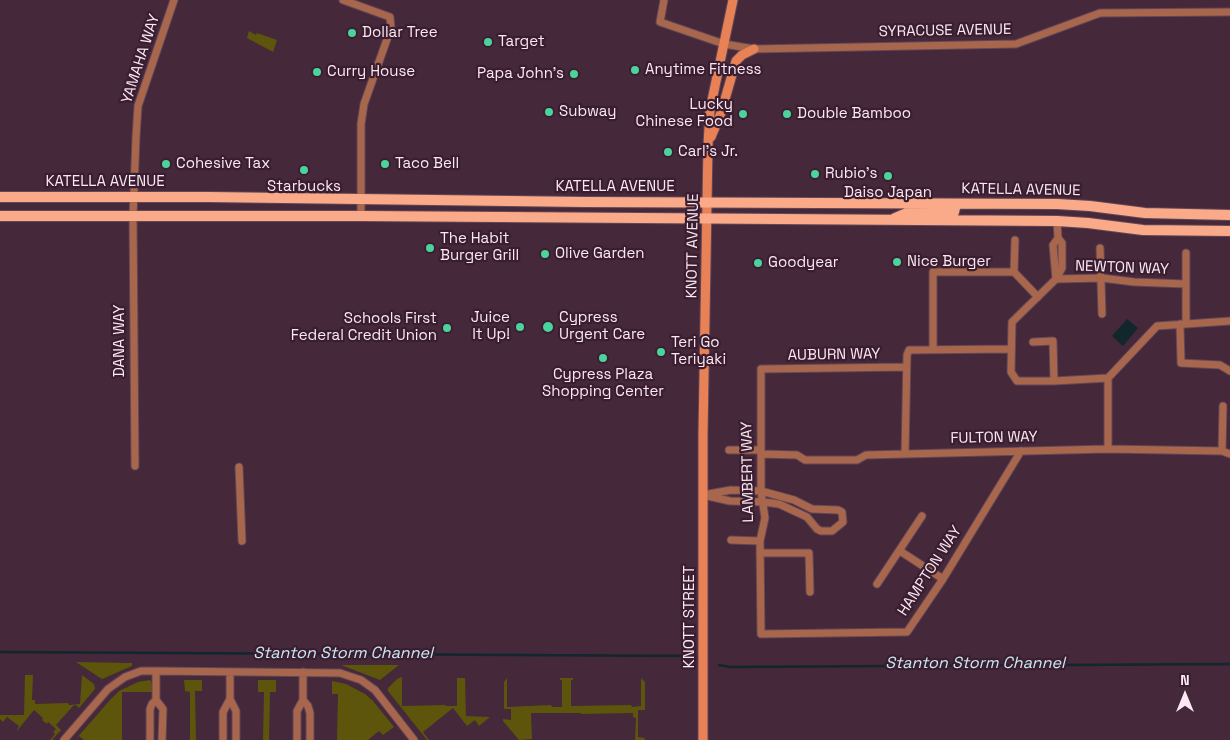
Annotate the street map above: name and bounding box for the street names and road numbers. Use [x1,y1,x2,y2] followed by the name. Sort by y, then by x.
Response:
[118,12,164,106] street label: YAMAHA WAY
[878,21,1012,41] street label: SYRACUSE AVENUE
[45,173,165,191] street label: KATELLA AVENUE
[555,178,675,196] street label: KATELLA AVENUE
[961,180,1081,200] street label: KATELLA AVENUE
[683,193,703,299] street label: KNOTT AVENUE
[1075,257,1169,279] street label: NEWTON WAY
[111,305,129,377] street label: DANA WAY
[788,345,880,365] street label: AUBURN WAY
[738,421,758,523] street label: LAMBERT WAY
[950,428,1038,448] street label: FULTON WAY
[894,523,966,619] street label: HAMPTON WAY
[681,566,699,668] street label: KNOTT STREET

